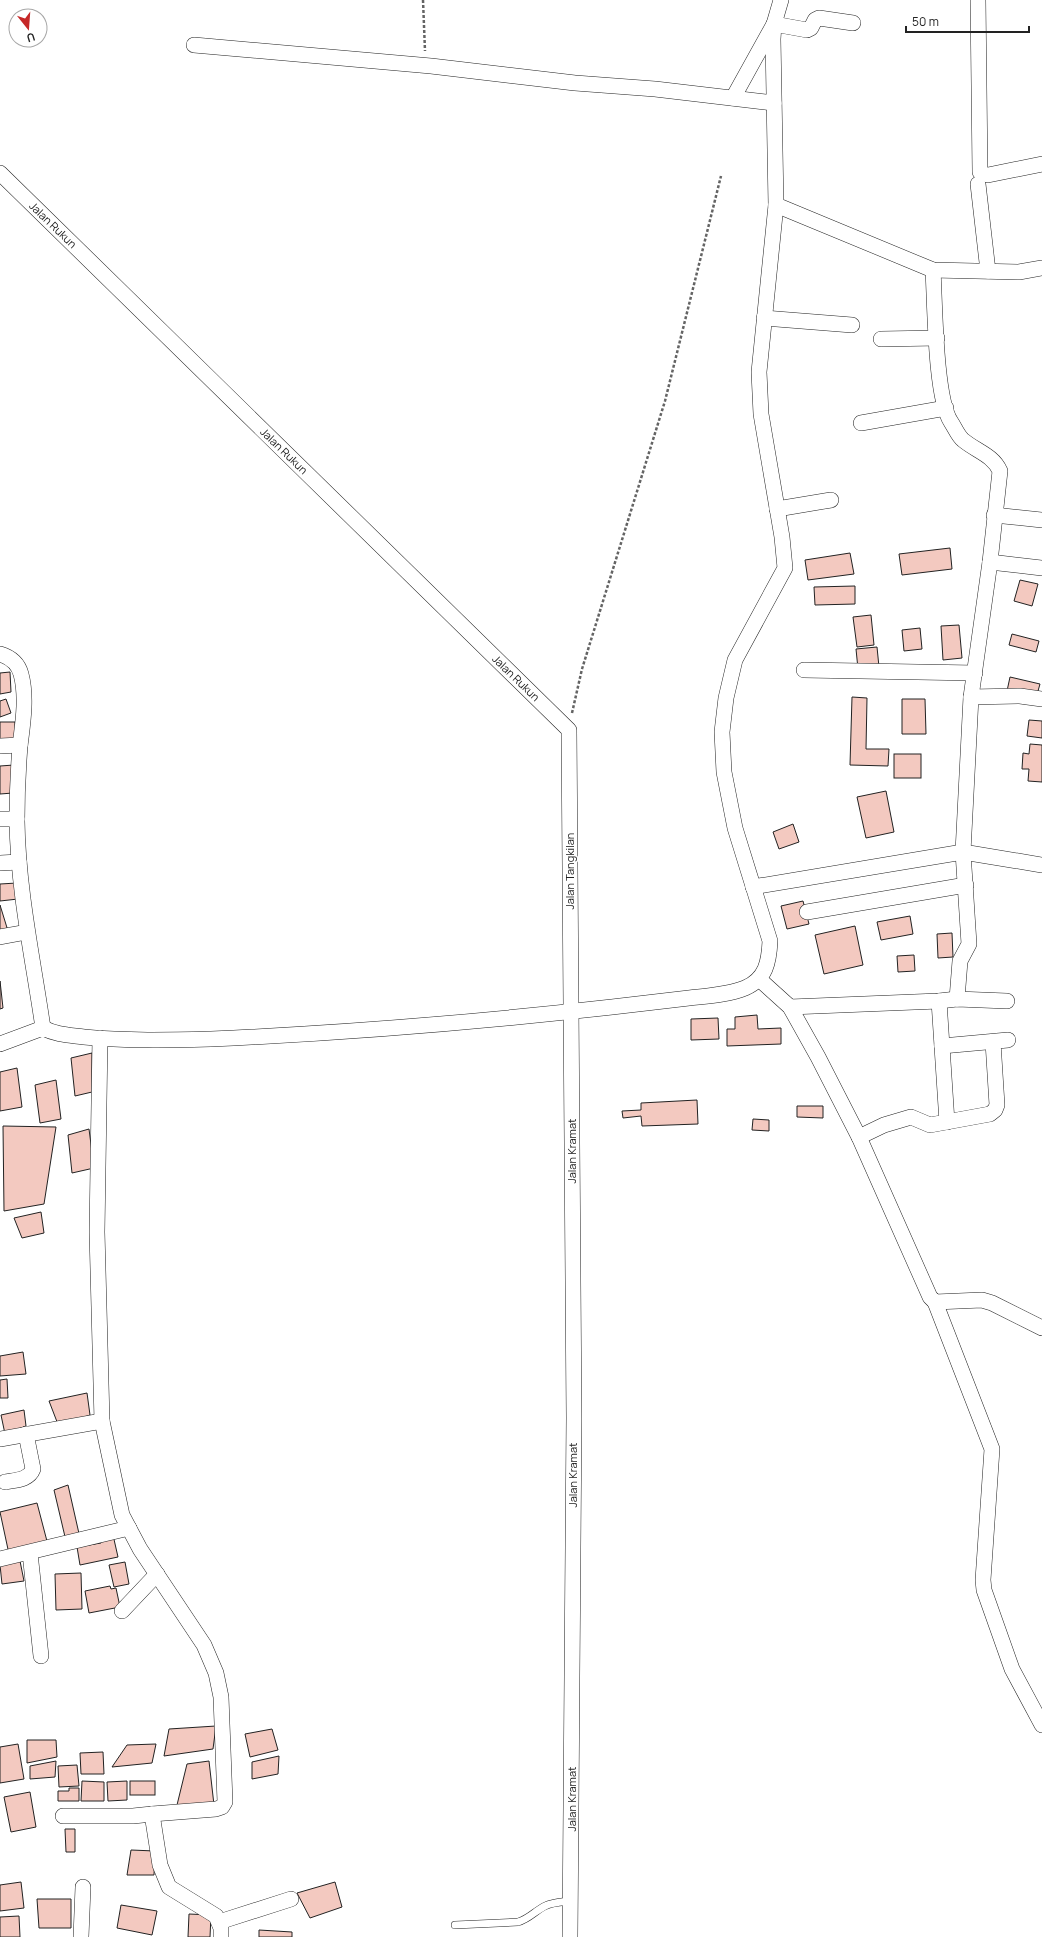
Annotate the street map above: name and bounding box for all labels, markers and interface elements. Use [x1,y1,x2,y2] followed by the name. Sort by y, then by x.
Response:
[8,8,48,48] north arrow
[906,8,1029,34] scale bar
[912,13,939,30] text: 50 m
[25,30,37,46] text: U
[26,198,80,251] street label: Jalan Rukun
[257,424,311,477] street label: Jalan Rukun
[489,651,543,704] street label: Jalan Rukun
[562,833,577,909] street label: Jalan Tangkilan
[564,1119,579,1183] street label: Jalan Kramat
[565,1443,580,1507] street label: Jalan Kramat
[564,1767,579,1831] street label: Jalan Kramat

